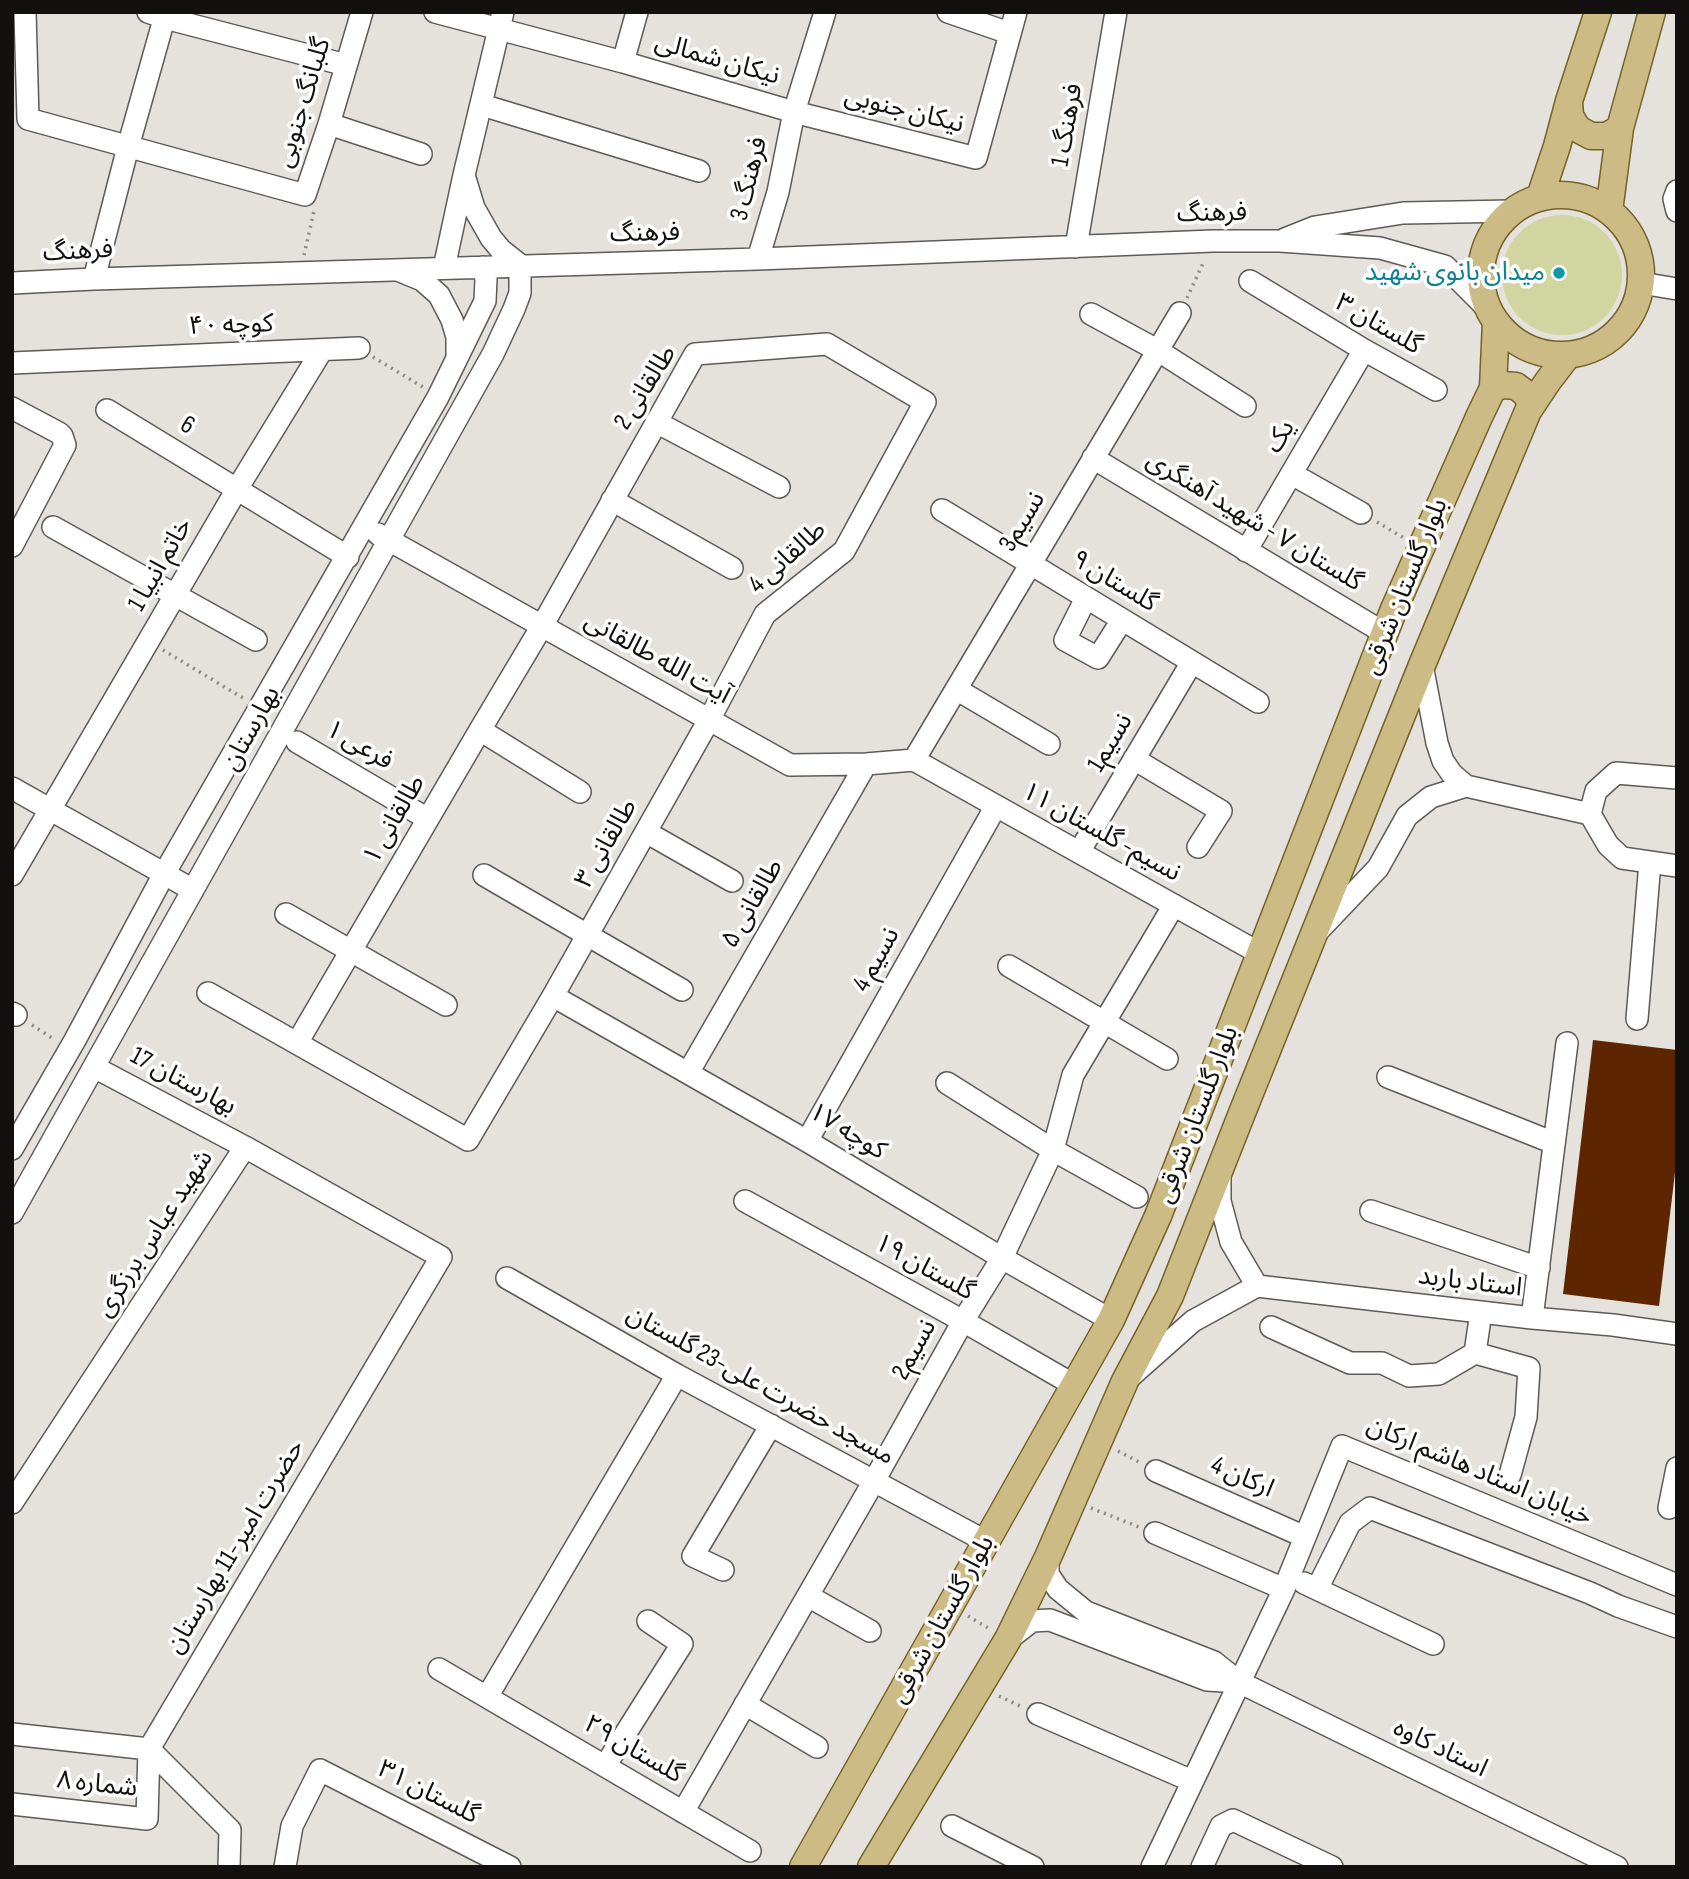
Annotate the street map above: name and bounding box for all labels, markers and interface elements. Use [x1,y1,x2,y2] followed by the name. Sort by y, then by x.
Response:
[651,27,783,93] street label: نیکان شمالی
[269,34,339,172] street label: گلبانگ جنوبی
[841,81,967,141] street label: نیکان جنوبی
[1045,81,1091,169] street label: فرهنگ 1
[725,134,775,224] street label: فرهنگ 3
[1177,198,1247,230] street label: فرهنگ
[610,218,680,250] street label: فرهنگ
[42,235,114,269] street label: فرهنگ
[1365,257,1545,289] place label: میدان بانوی شهید
[1551,265,1567,281] marker: میدان بانوی شهید
[1329,288,1427,362] street label: گلستان ۳
[188,309,274,343] street label: کوچه ۴۰
[608,340,684,436] street label: طالقانی 2
[174,410,200,442] street label: 6
[1259,415,1303,459] street label: یک
[1140,445,1368,599] street label: گلستان ۷ - شهید آهنگری
[993,486,1053,558] street label: نسیم3
[1356,494,1456,680] street label: بلوار گلستان شرقی
[122,513,200,617] street label: خاتم انبیا 1
[743,515,833,601] street label: طالقانی 4
[1065,544,1163,620] street label: گلستان ۹
[578,606,736,712] street label: آیت الله طالقانی
[216,681,288,777] street label: بهارستان
[1082,708,1140,778] street label: نسیم1
[320,714,398,778] street label: فرعی ۱
[357,770,433,870] street label: طالقانی ۱
[1016,777,1186,889] street label: نسیم- گلستان ۱۱
[569,794,645,894] street label: طالقانی ۳
[715,854,791,954] street label: طالقانی ۵
[847,923,907,997] street label: نسیم 4
[1150,1022,1246,1208] street label: بلوار گلستان شرقی
[125,1041,241,1123] street label: بهارستان 17
[803,1097,891,1167] street label: کوچه ۱۷
[89,1145,221,1323] street label: شهید عباس برزگری
[869,1228,979,1308] street label: گلستان ۱۹
[1416,1261,1524,1305] street label: استاد باربد
[621,1299,899,1473] street label: مسجد حضرت علی-23 گلستان
[886,1314,944,1386] street label: نسیم2
[1362,1410,1596,1534] street label: خیابان استاد هاشم ارکان
[160,1434,312,1660] street label: حضرت امیر-11 بهارستان
[1206,1450,1278,1506] street label: ارکان 4
[884,1530,1002,1710] street label: بلوار گلستان شرقی
[578,1709,688,1791] street label: گلستان ۲۹
[1388,1713,1492,1785] street label: استاد کاوه
[372,1754,484,1832] street label: گلستان ۳۱
[55,1765,139,1805] street label: شماره ۸

